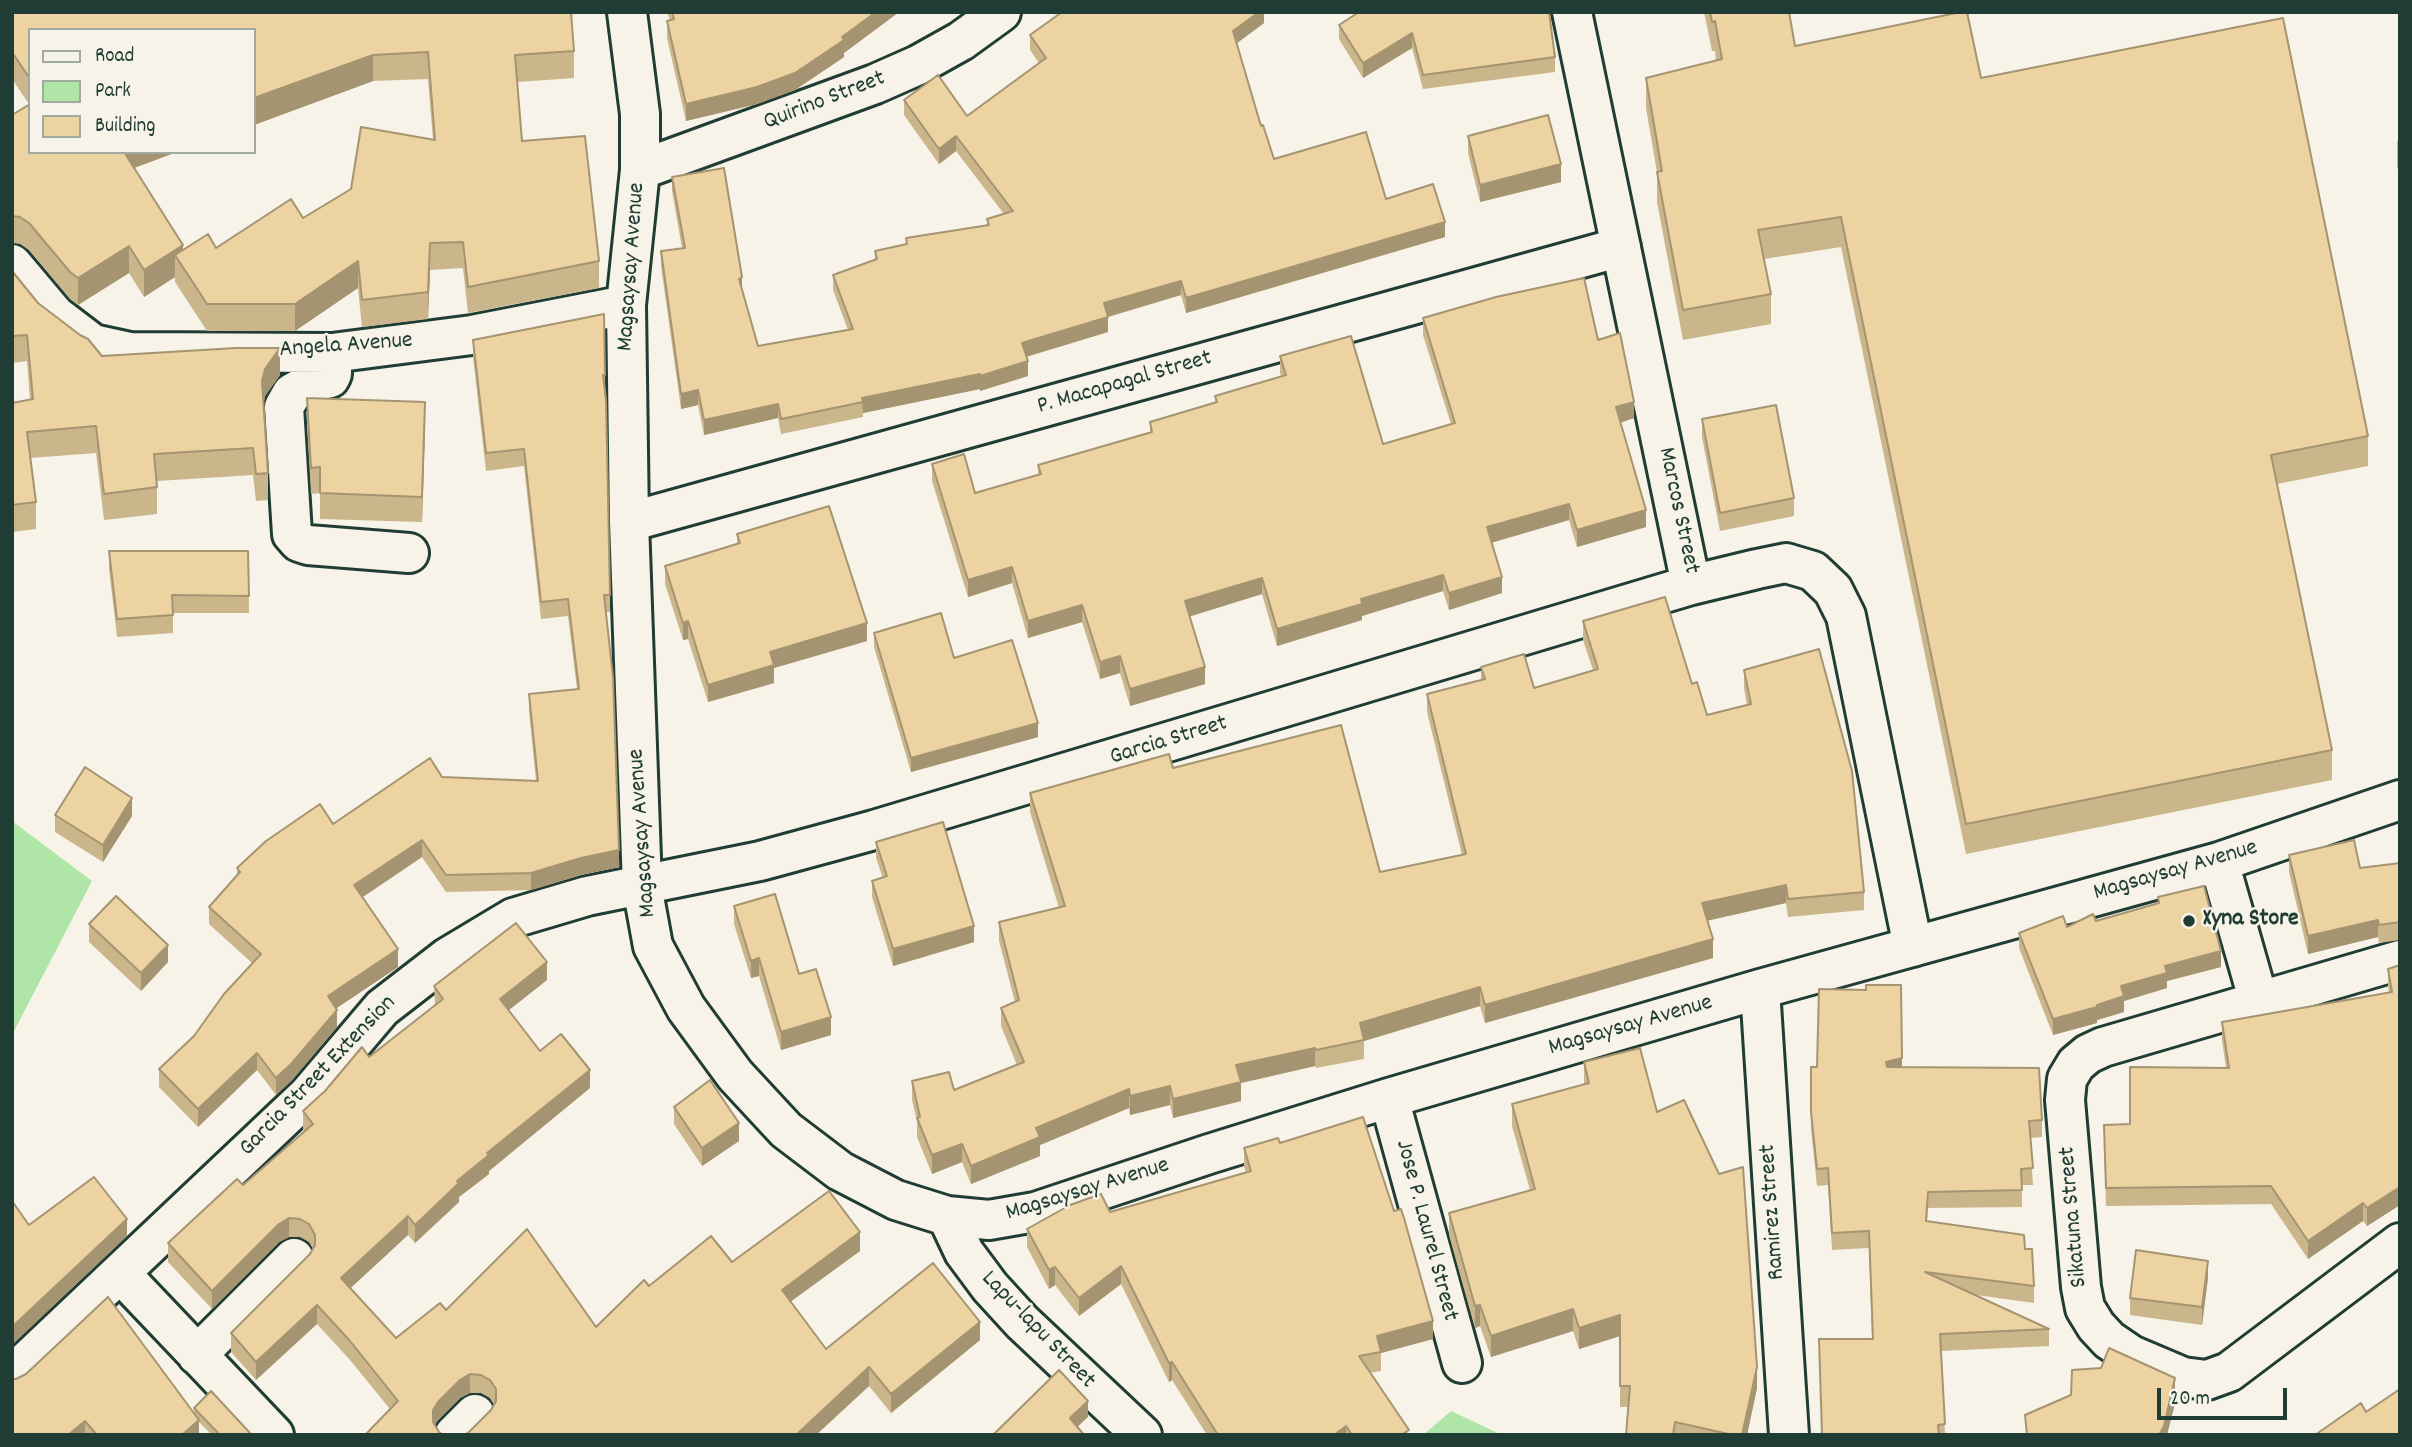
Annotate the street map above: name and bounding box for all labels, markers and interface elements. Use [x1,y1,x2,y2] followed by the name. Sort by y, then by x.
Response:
[28,28,256,154] legend
[95,42,134,72] text: Road
[760,66,890,138] street label: Quirino Street
[95,77,131,107] text: Park
[95,112,155,142] text: Building
[613,182,653,352] street label: Magsaysay Avenue
[278,328,414,366] street label: Angela Avenue
[1034,345,1216,423] street label: P. Macapagal Street
[1650,445,1704,577] street label: Marcos Street
[1107,710,1231,774] street label: Garcia Street
[624,748,664,918] street label: Magsaysay Avenue
[2091,835,2261,909] street label: Magsaysay Avenue
[2203,907,2299,935] place label: Xyna Store
[2181,913,2197,929] marker: Xyna Store
[235,990,403,1164] street label: Garcia Street Extension
[1546,990,1716,1064] street label: Magsaysay Avenue
[1387,1137,1463,1325] street label: Jose P. Laurel Street
[1755,1143,1793,1281] street label: Ramirez Street
[2054,1145,2096,1289] street label: Sikatuna Street
[1003,1153,1173,1229] street label: Magsaysay Avenue
[974,1266,1100,1396] street label: Lapu-lapu Street
[2160,1374,2290,1418] scale bar
[2170,1385,2210,1415] text: 20 m

